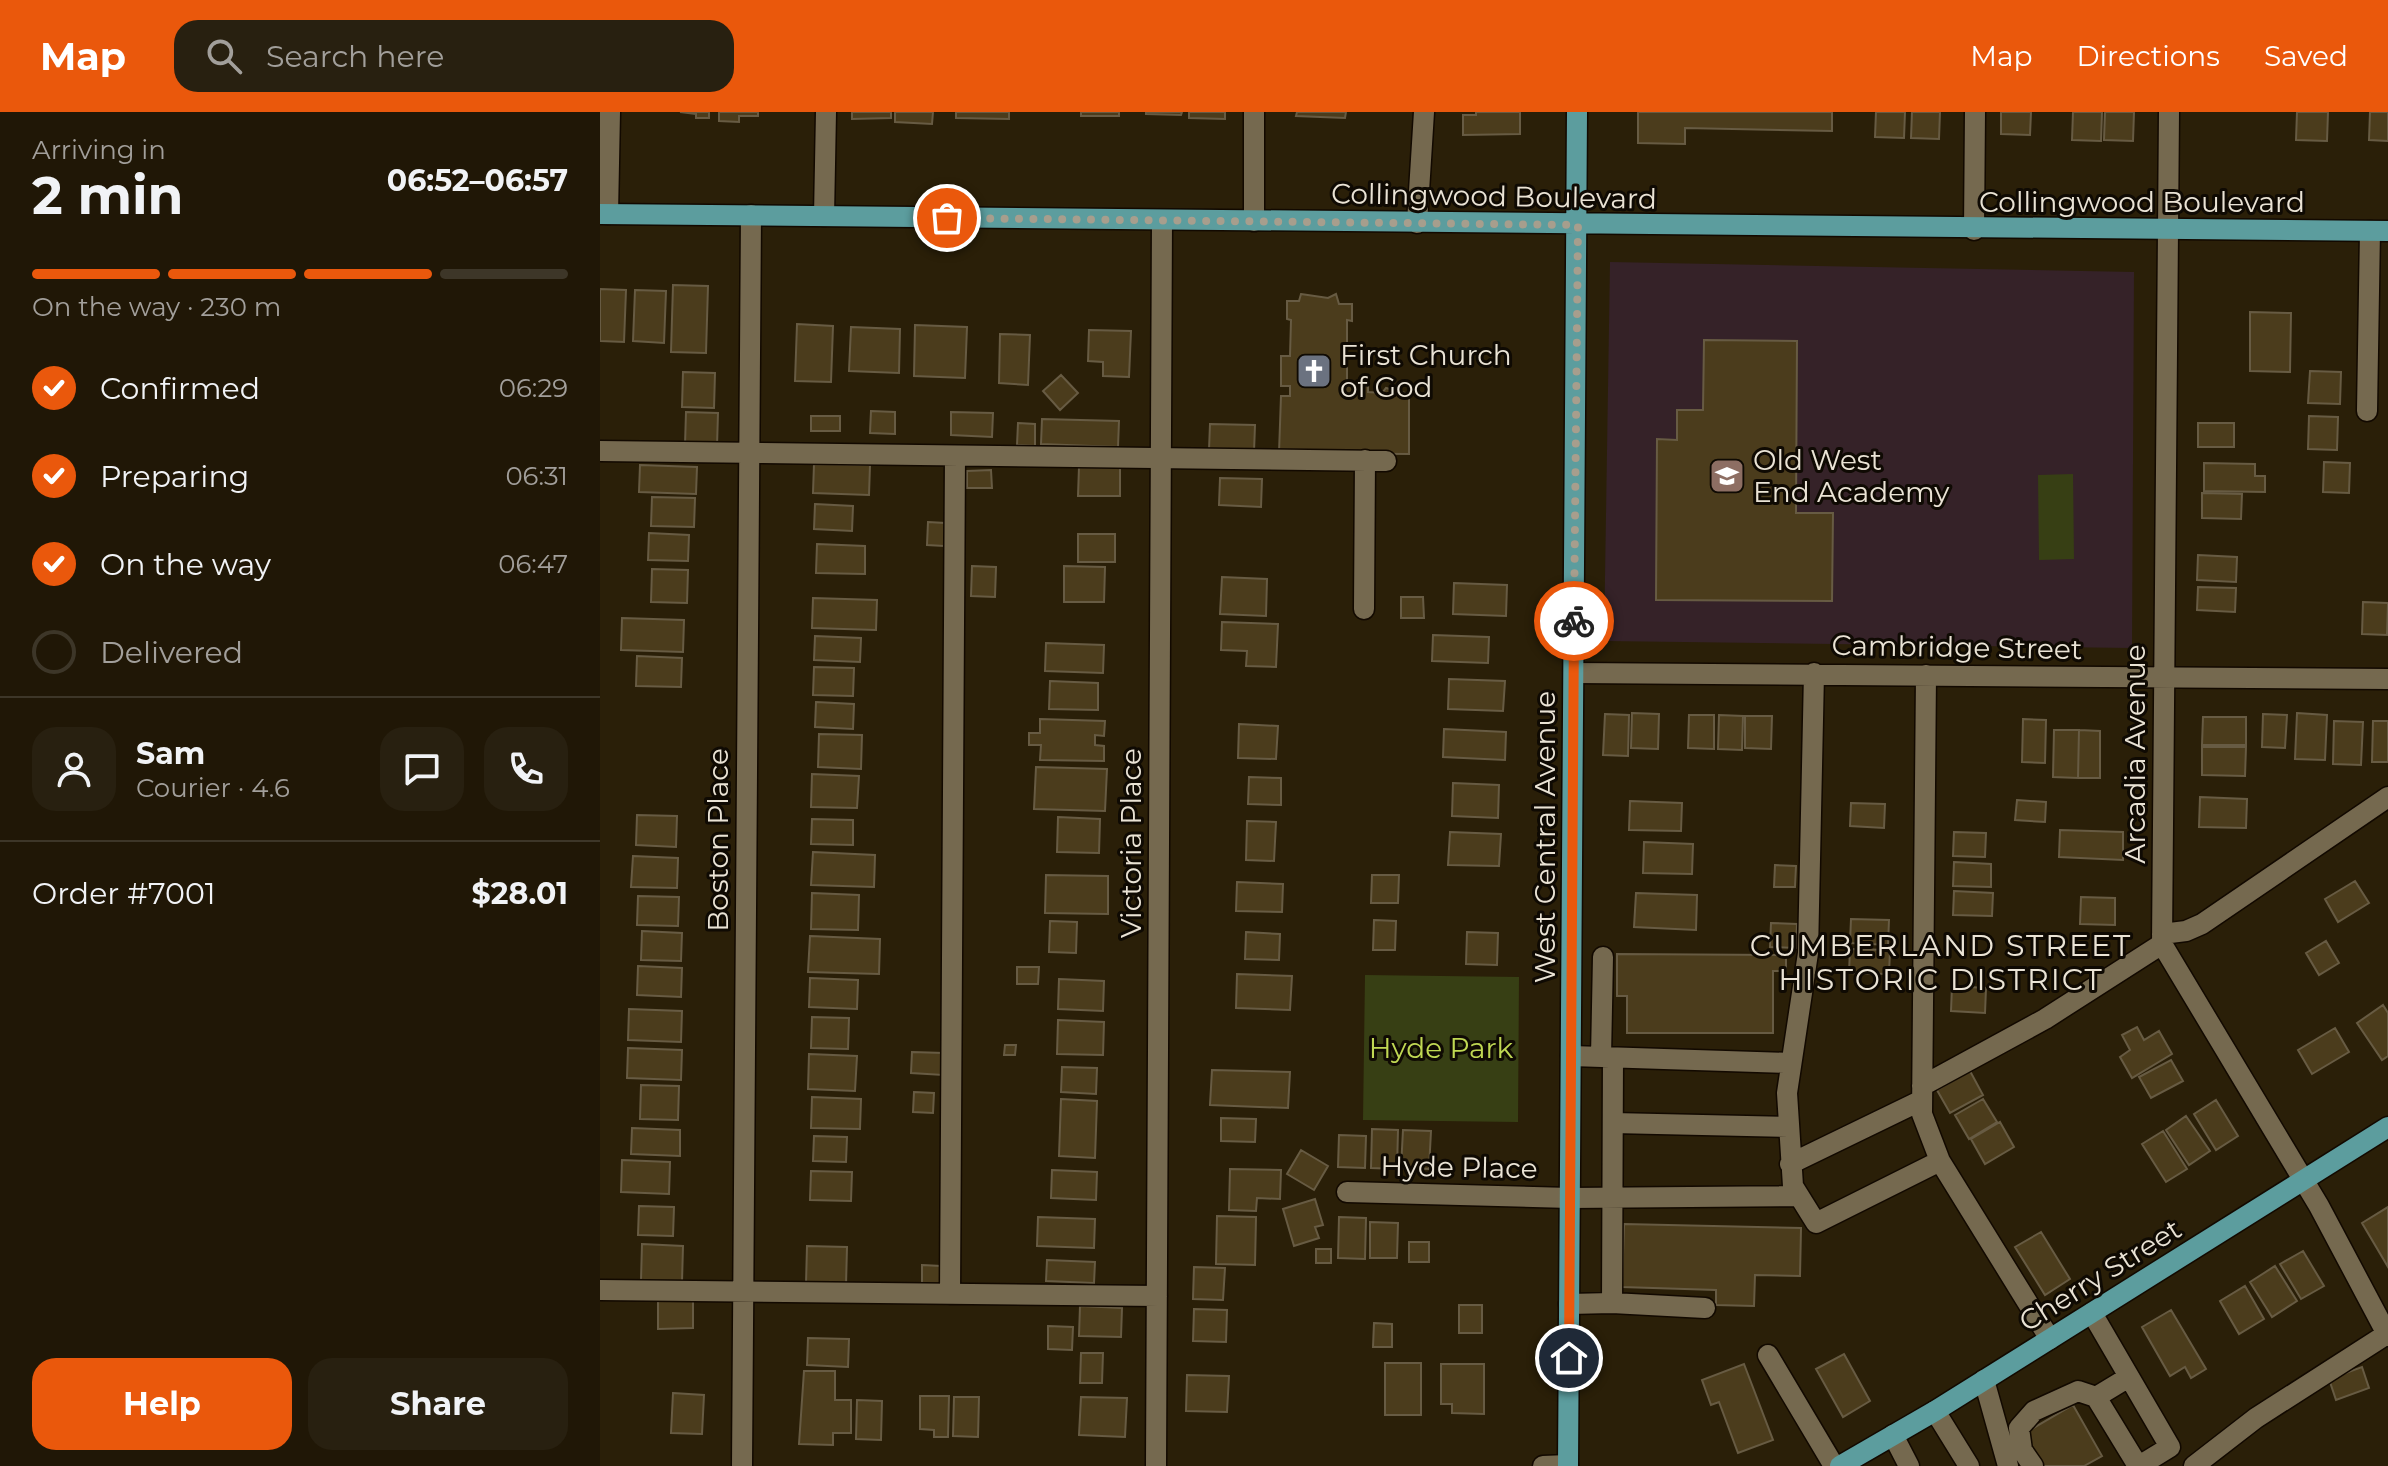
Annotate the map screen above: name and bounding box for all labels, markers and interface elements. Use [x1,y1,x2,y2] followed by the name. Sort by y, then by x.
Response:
[174,20,734,92] search box
[40,33,126,80] text: Map
[202,34,246,78] icon: search
[266,38,444,75] text: Search here
[1970,39,2032,73] text: Map
[2076,39,2220,73] text: Directions
[2264,39,2348,73] text: Saved
[32,134,166,166] text: Arriving in
[387,162,568,199] text: 06:52–06:57
[32,164,184,227] text: 2 min
[1331,176,1657,216] street label: Collingwood Boulevard
[913,184,981,252] pin
[1979,185,2305,219] street label: Collingwood Boulevard
[925,196,969,240] icon: bag
[32,291,281,323] text: On the way · 230 m
[1340,338,1512,404] place label: First Church of God
[1295,352,1333,390] church icon: First Church of God
[32,366,76,410] icon: check
[100,370,260,407] text: Confirmed
[499,372,568,404] text: 06:29
[1753,443,1950,509] place label: Old West End Academy
[32,454,76,498] icon: check
[1708,457,1746,495] school or university icon: Old West End Academy
[100,458,249,495] text: Preparing
[505,460,568,492] text: 06:31
[32,542,76,586] icon: check
[100,546,271,583] text: On the way
[498,548,568,580] text: 06:47
[1534,581,1614,661] courier
[1552,599,1596,643] icon: bike
[1831,628,2083,666] street label: Cambridge Street
[100,634,243,671] text: Delivered
[2118,644,2152,864] street label: Arcadia Avenue
[1528,691,1562,983] street label: West Central Avenue
[32,727,116,811] button: person
[380,727,464,811] button: chat
[484,727,568,811] button: phone
[136,735,205,772] text: Sam
[701,748,735,932] street label: Boston Place
[1114,748,1148,938] street label: Victoria Place
[136,772,290,804] text: Courier · 4.6
[32,875,216,912] text: Order #7001
[472,875,568,912] text: $28.01
[1750,927,2132,998] district label: CUMBERLAND STREET HISTORIC DISTRICT
[1369,1031,1514,1065] park label: Hyde Park
[1380,1149,1538,1185] street label: Hyde Place
[2013,1212,2187,1338] street label: Cherry Street
[1535,1324,1603,1392] pin
[1547,1336,1591,1380] icon: home
[32,1358,292,1450] button: Help
[308,1358,568,1450] button: Share

